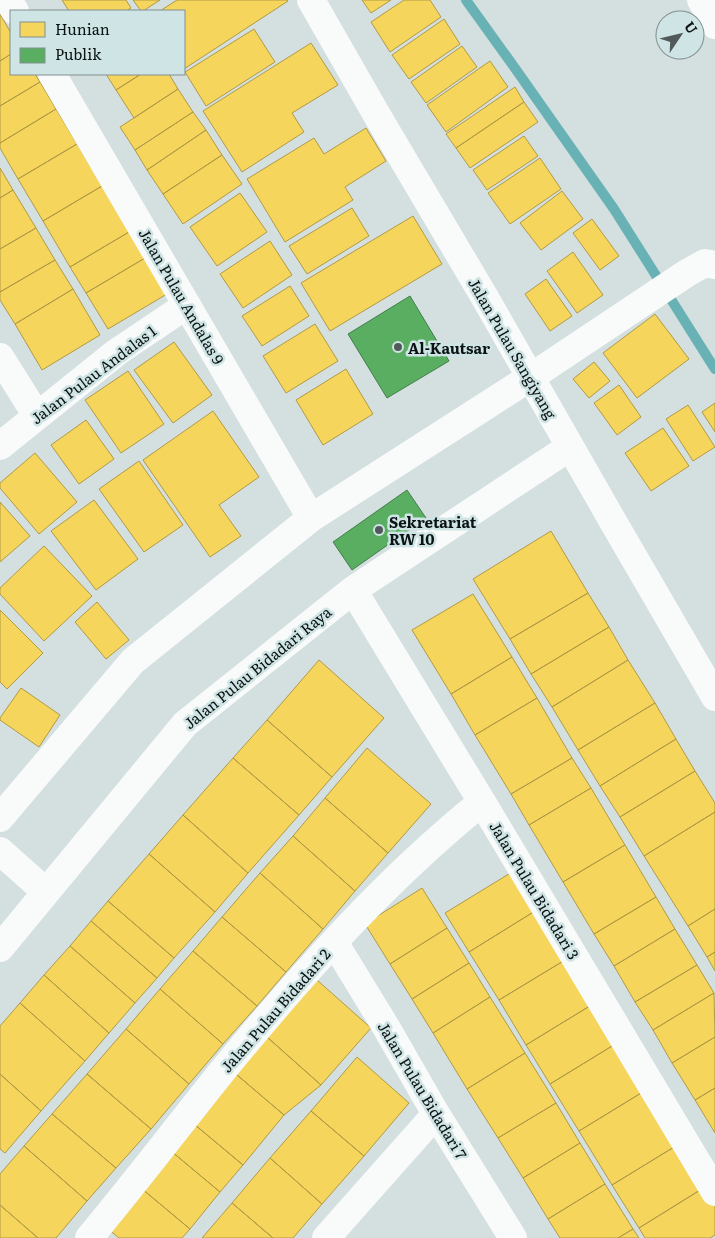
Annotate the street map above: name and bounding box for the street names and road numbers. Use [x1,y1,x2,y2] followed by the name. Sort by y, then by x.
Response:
[134,224,231,369] street label: Jalan Pulau Andalas 9
[463,273,563,423] street label: Jalan Pulau Sangiyang
[25,319,161,429] street label: Jalan Pulau Andalas 1
[178,600,337,734] street label: Jalan Pulau Bidadari Raya
[484,816,586,964] street label: Jalan Pulau Bidadari 3
[215,943,336,1077] street label: Jalan Pulau Bidadari 2
[373,1017,474,1164] street label: Jalan Pulau Bidadari 7

